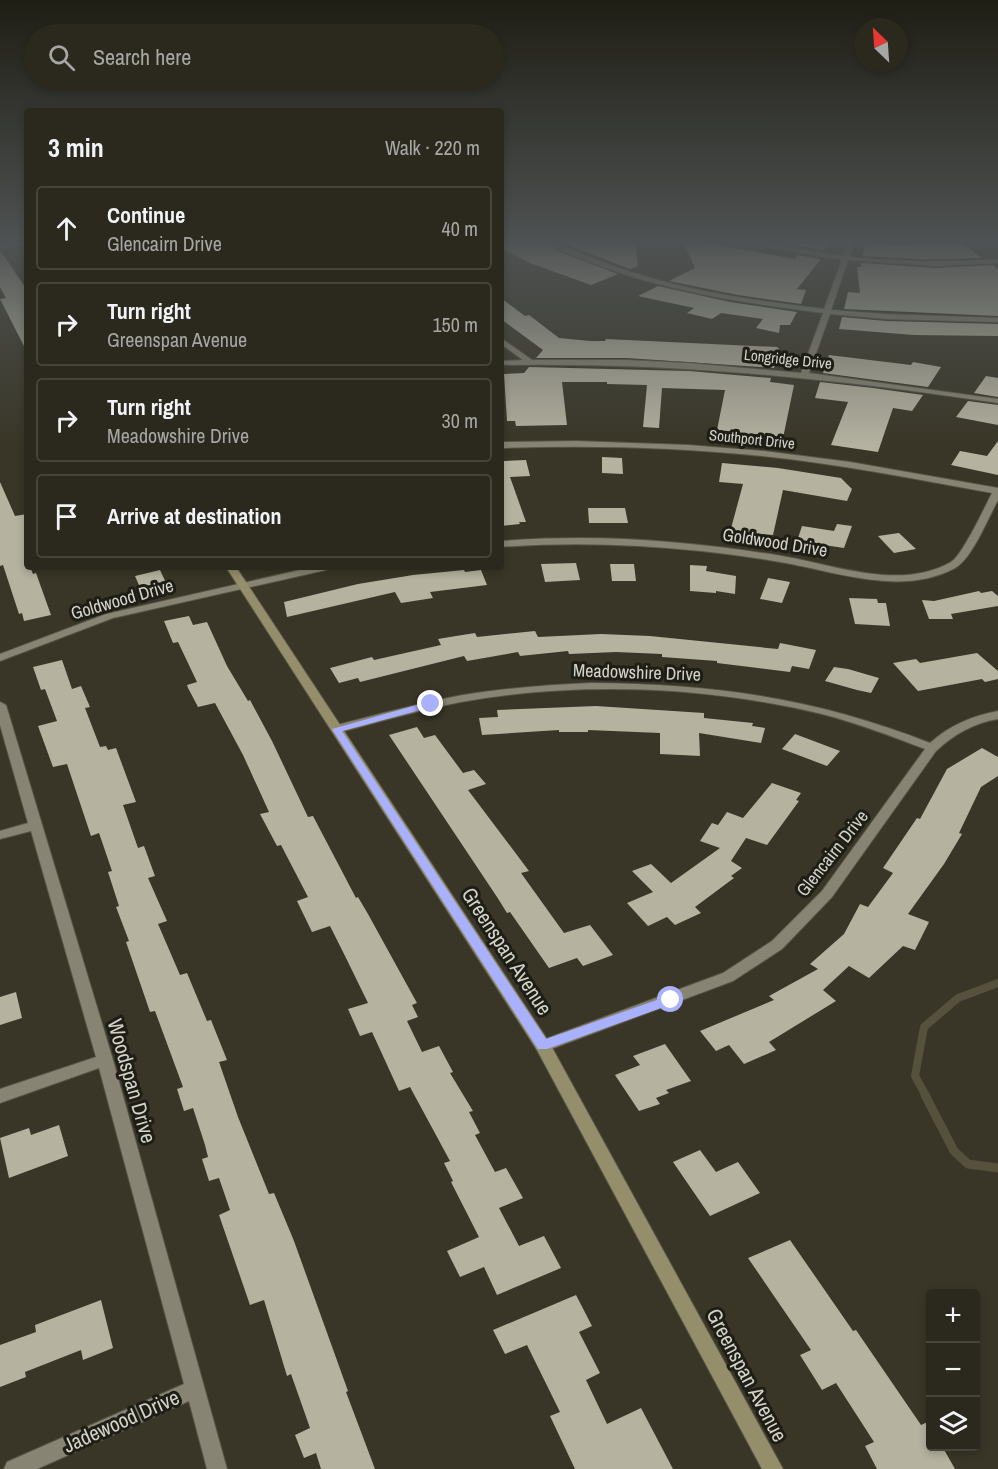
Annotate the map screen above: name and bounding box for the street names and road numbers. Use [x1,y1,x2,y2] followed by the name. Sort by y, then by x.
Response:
[743,344,833,374] street label: Longridge Drive
[708,424,796,454] street label: Southport Drive
[721,521,829,563] street label: Goldwood Drive
[68,572,176,626] street label: Goldwood Drive
[573,657,701,687] street label: Meadowshire Drive
[790,805,874,901] street label: Glencairn Drive
[455,881,559,1021] street label: Greenspan Avenue
[100,1016,164,1146] street label: Woodspan Drive
[700,1303,794,1447] street label: Greenspan Avenue
[58,1382,184,1460] street label: Jadewood Drive

